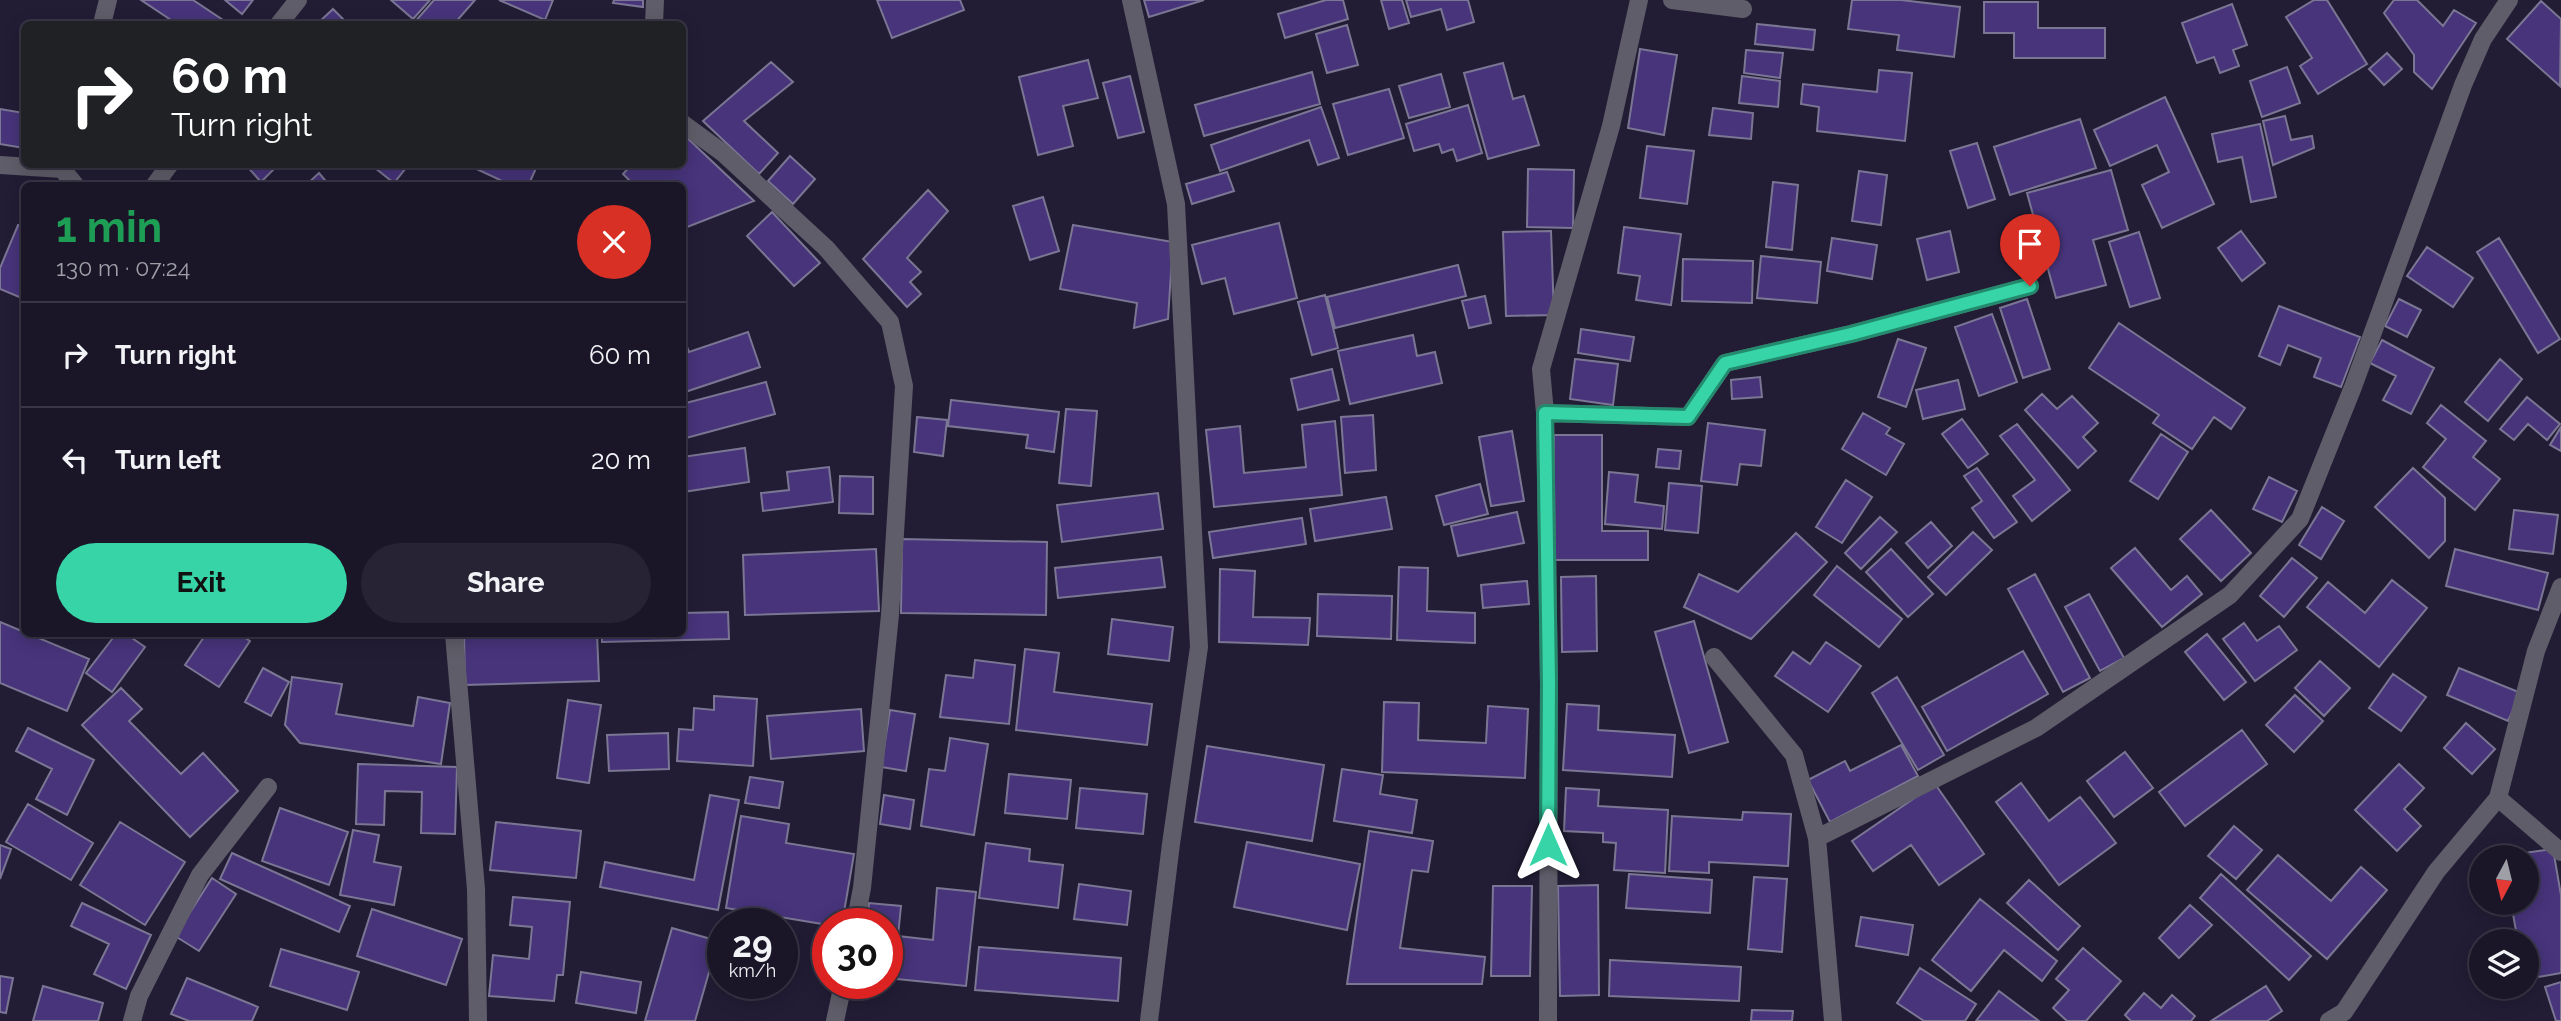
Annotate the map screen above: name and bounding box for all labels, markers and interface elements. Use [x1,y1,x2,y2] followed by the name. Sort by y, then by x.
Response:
[171,47,288,104] text: 60 m
[56,49,147,140] icon: right
[171,106,312,143] text: Turn right
[56,203,162,252] text: 1 min
[577,205,651,279] button: close
[2000,214,2060,286] pin
[2011,225,2049,263] icon: arrive
[56,254,190,281] text: 130 m · 07:24
[56,336,94,374] icon: right
[115,340,236,370] text: Turn right
[589,340,651,370] text: 60 m
[56,441,94,479] icon: left
[115,445,221,475] text: Turn left
[591,445,651,475] text: 20 m
[56,543,347,623] button: Exit
[361,543,651,623] button: Share
[1511,808,1585,882] position arrow
[2469,845,2539,915] north arrow
[2469,845,2539,999] map controls
[812,908,903,999] speed limit sign: 30
[732,924,773,965] text: 29
[2469,929,2539,999] button: layers
[729,960,776,981] text: km/h

